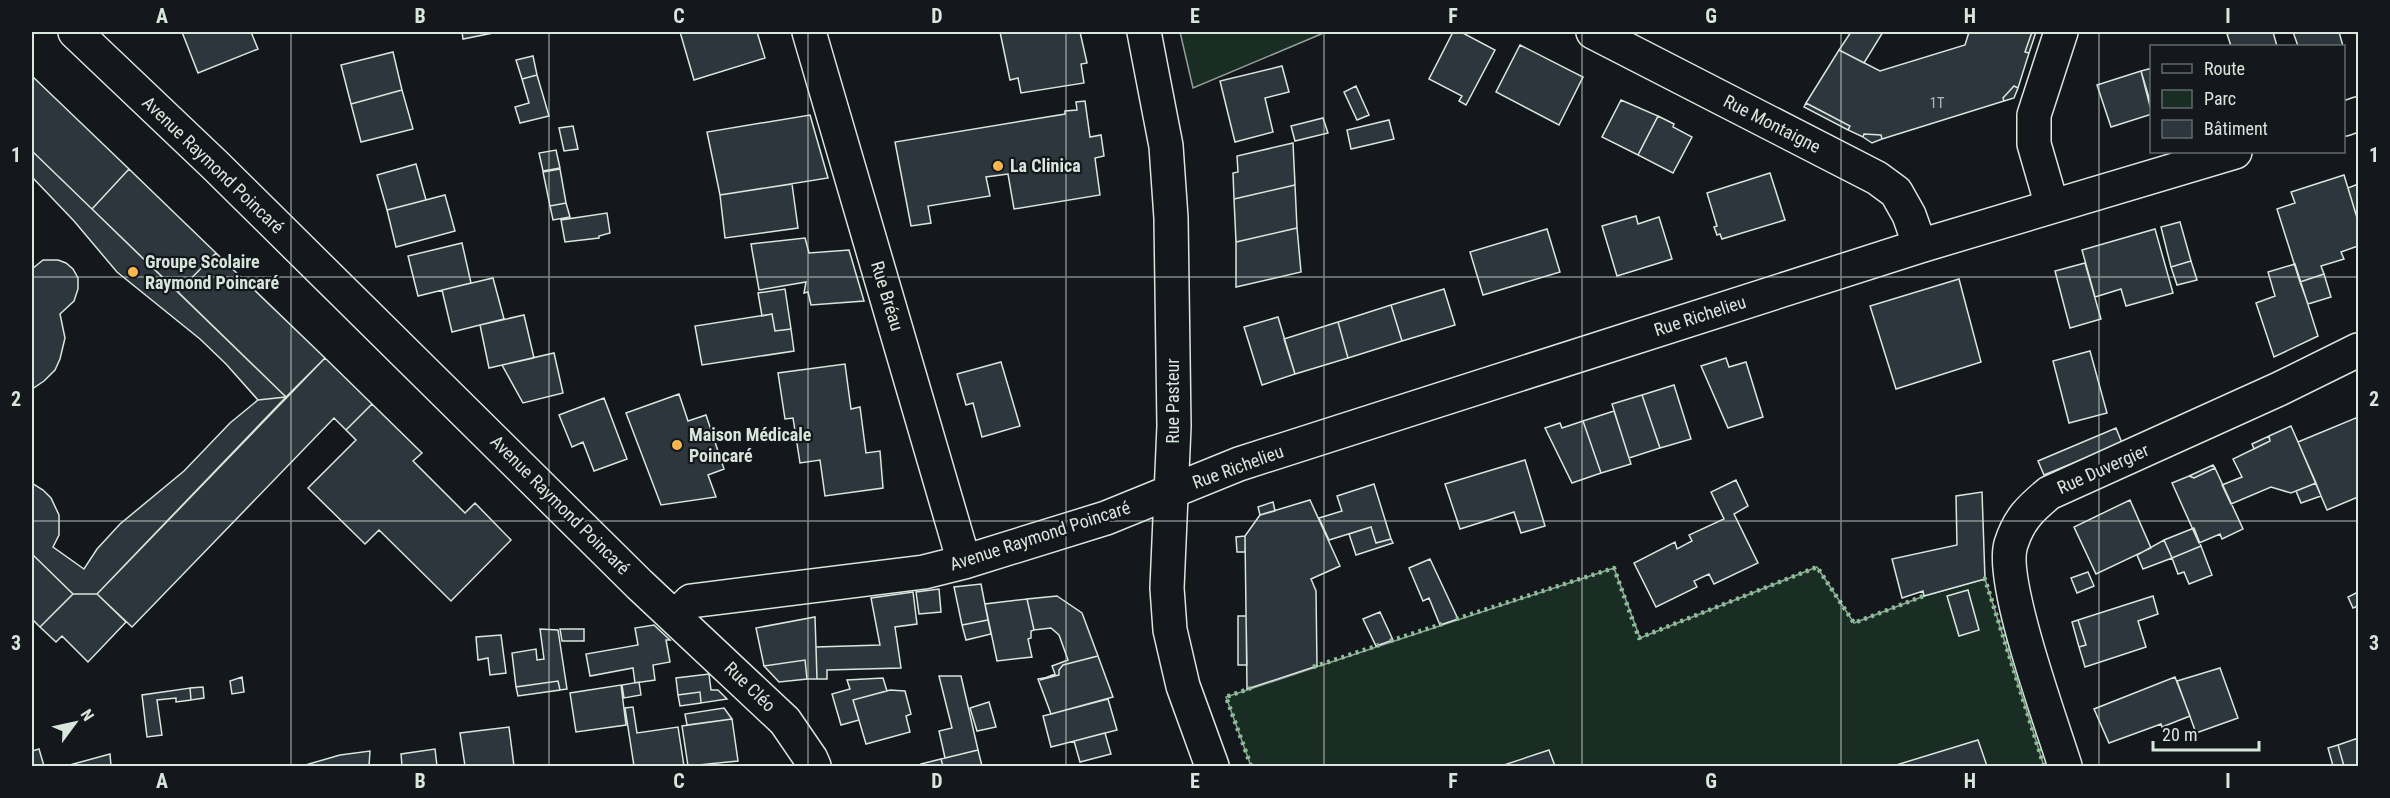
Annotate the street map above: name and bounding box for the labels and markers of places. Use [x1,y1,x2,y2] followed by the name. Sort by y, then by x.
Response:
[1010,155,1081,176] place label: La Clinica
[991,159,1005,173] marker: La Clinica
[145,251,280,293] place label: Groupe Scolaire Raymond Poincaré
[126,265,140,279] marker: Groupe Scolaire Raymond Poincaré
[689,424,812,466] place label: Maison Médicale Poincaré
[670,438,684,452] marker: Maison Médicale Poincaré

